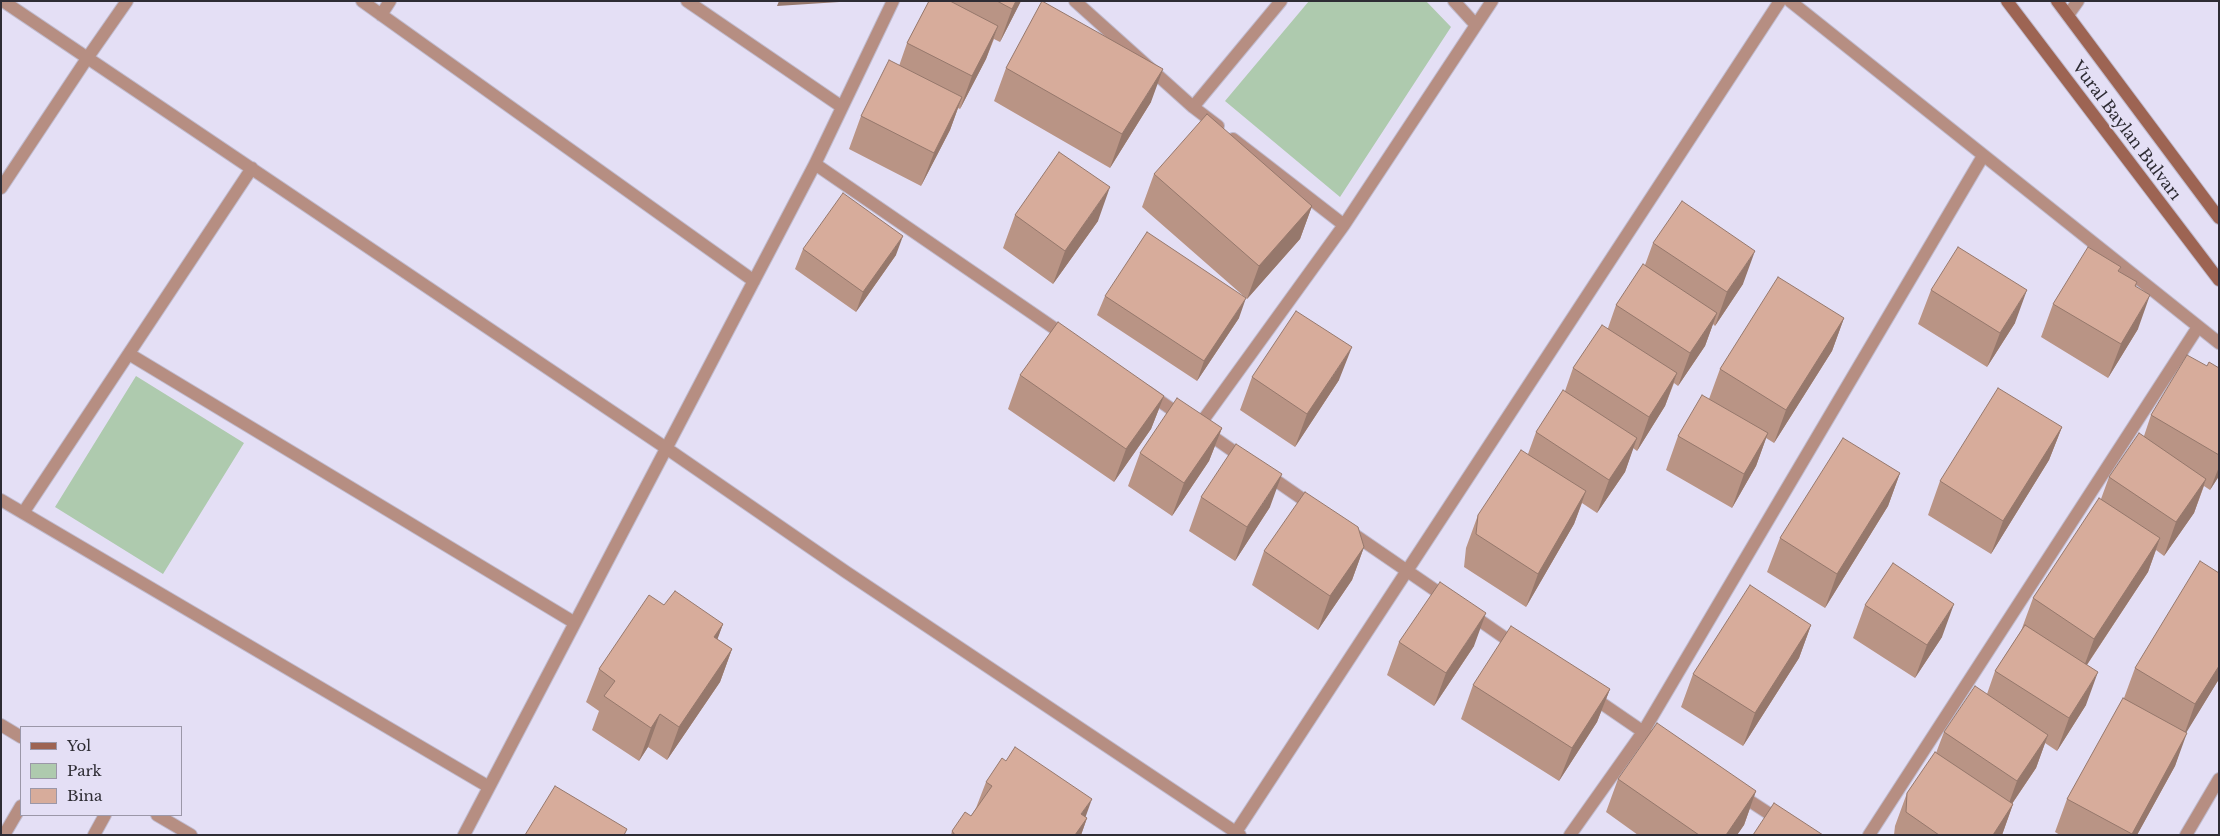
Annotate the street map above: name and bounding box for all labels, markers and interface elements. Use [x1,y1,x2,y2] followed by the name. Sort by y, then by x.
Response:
[2067,58,2185,204] street label: Vural Baylan Bulvarı
[20,726,182,816] legend
[67,736,91,755] text: Yol
[67,761,102,780] text: Park
[67,786,102,805] text: Bina

